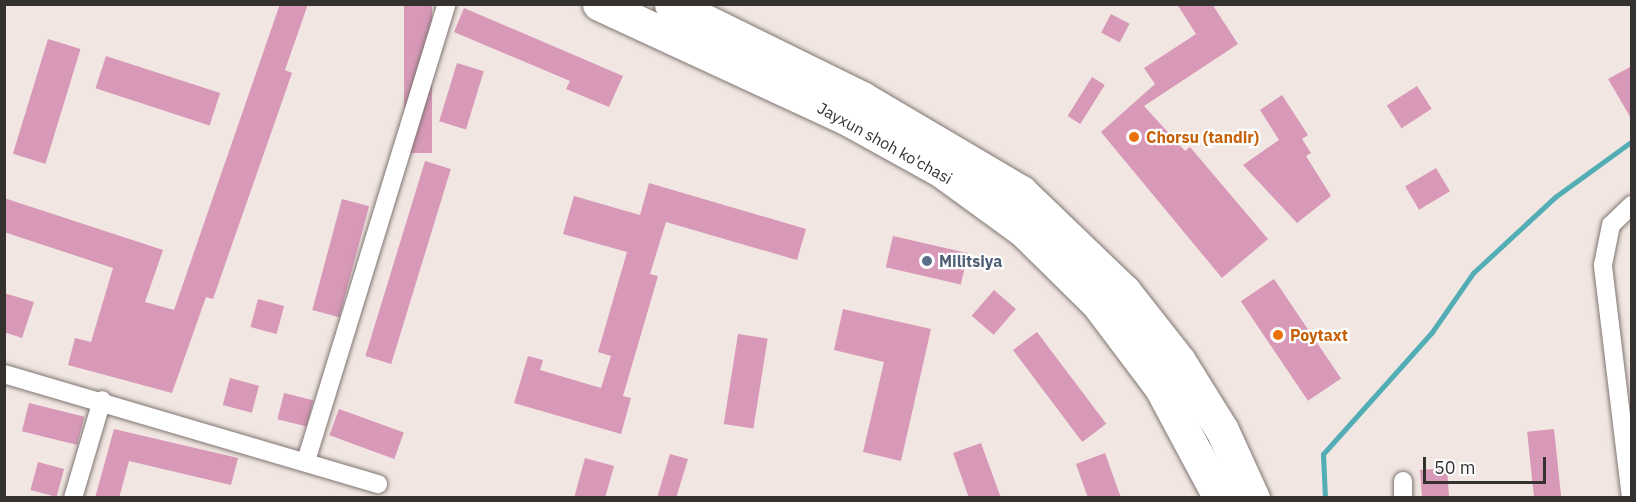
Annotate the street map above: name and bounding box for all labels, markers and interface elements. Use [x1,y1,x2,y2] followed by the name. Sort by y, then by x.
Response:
[814,98,956,188] street label: Jayxun shoh ko'chasi
[1146,127,1259,147] place label: Chorsu (tandir)
[1127,130,1141,144] marker: Chorsu (tandir)
[939,251,1002,271] place label: Militsiya
[920,254,934,268] marker: Militsiya
[1290,325,1348,345] place label: Poytaxt
[1271,328,1285,342] marker: Poytaxt
[1426,445,1549,483] scale bar
[1434,456,1476,479] text: 50 m

